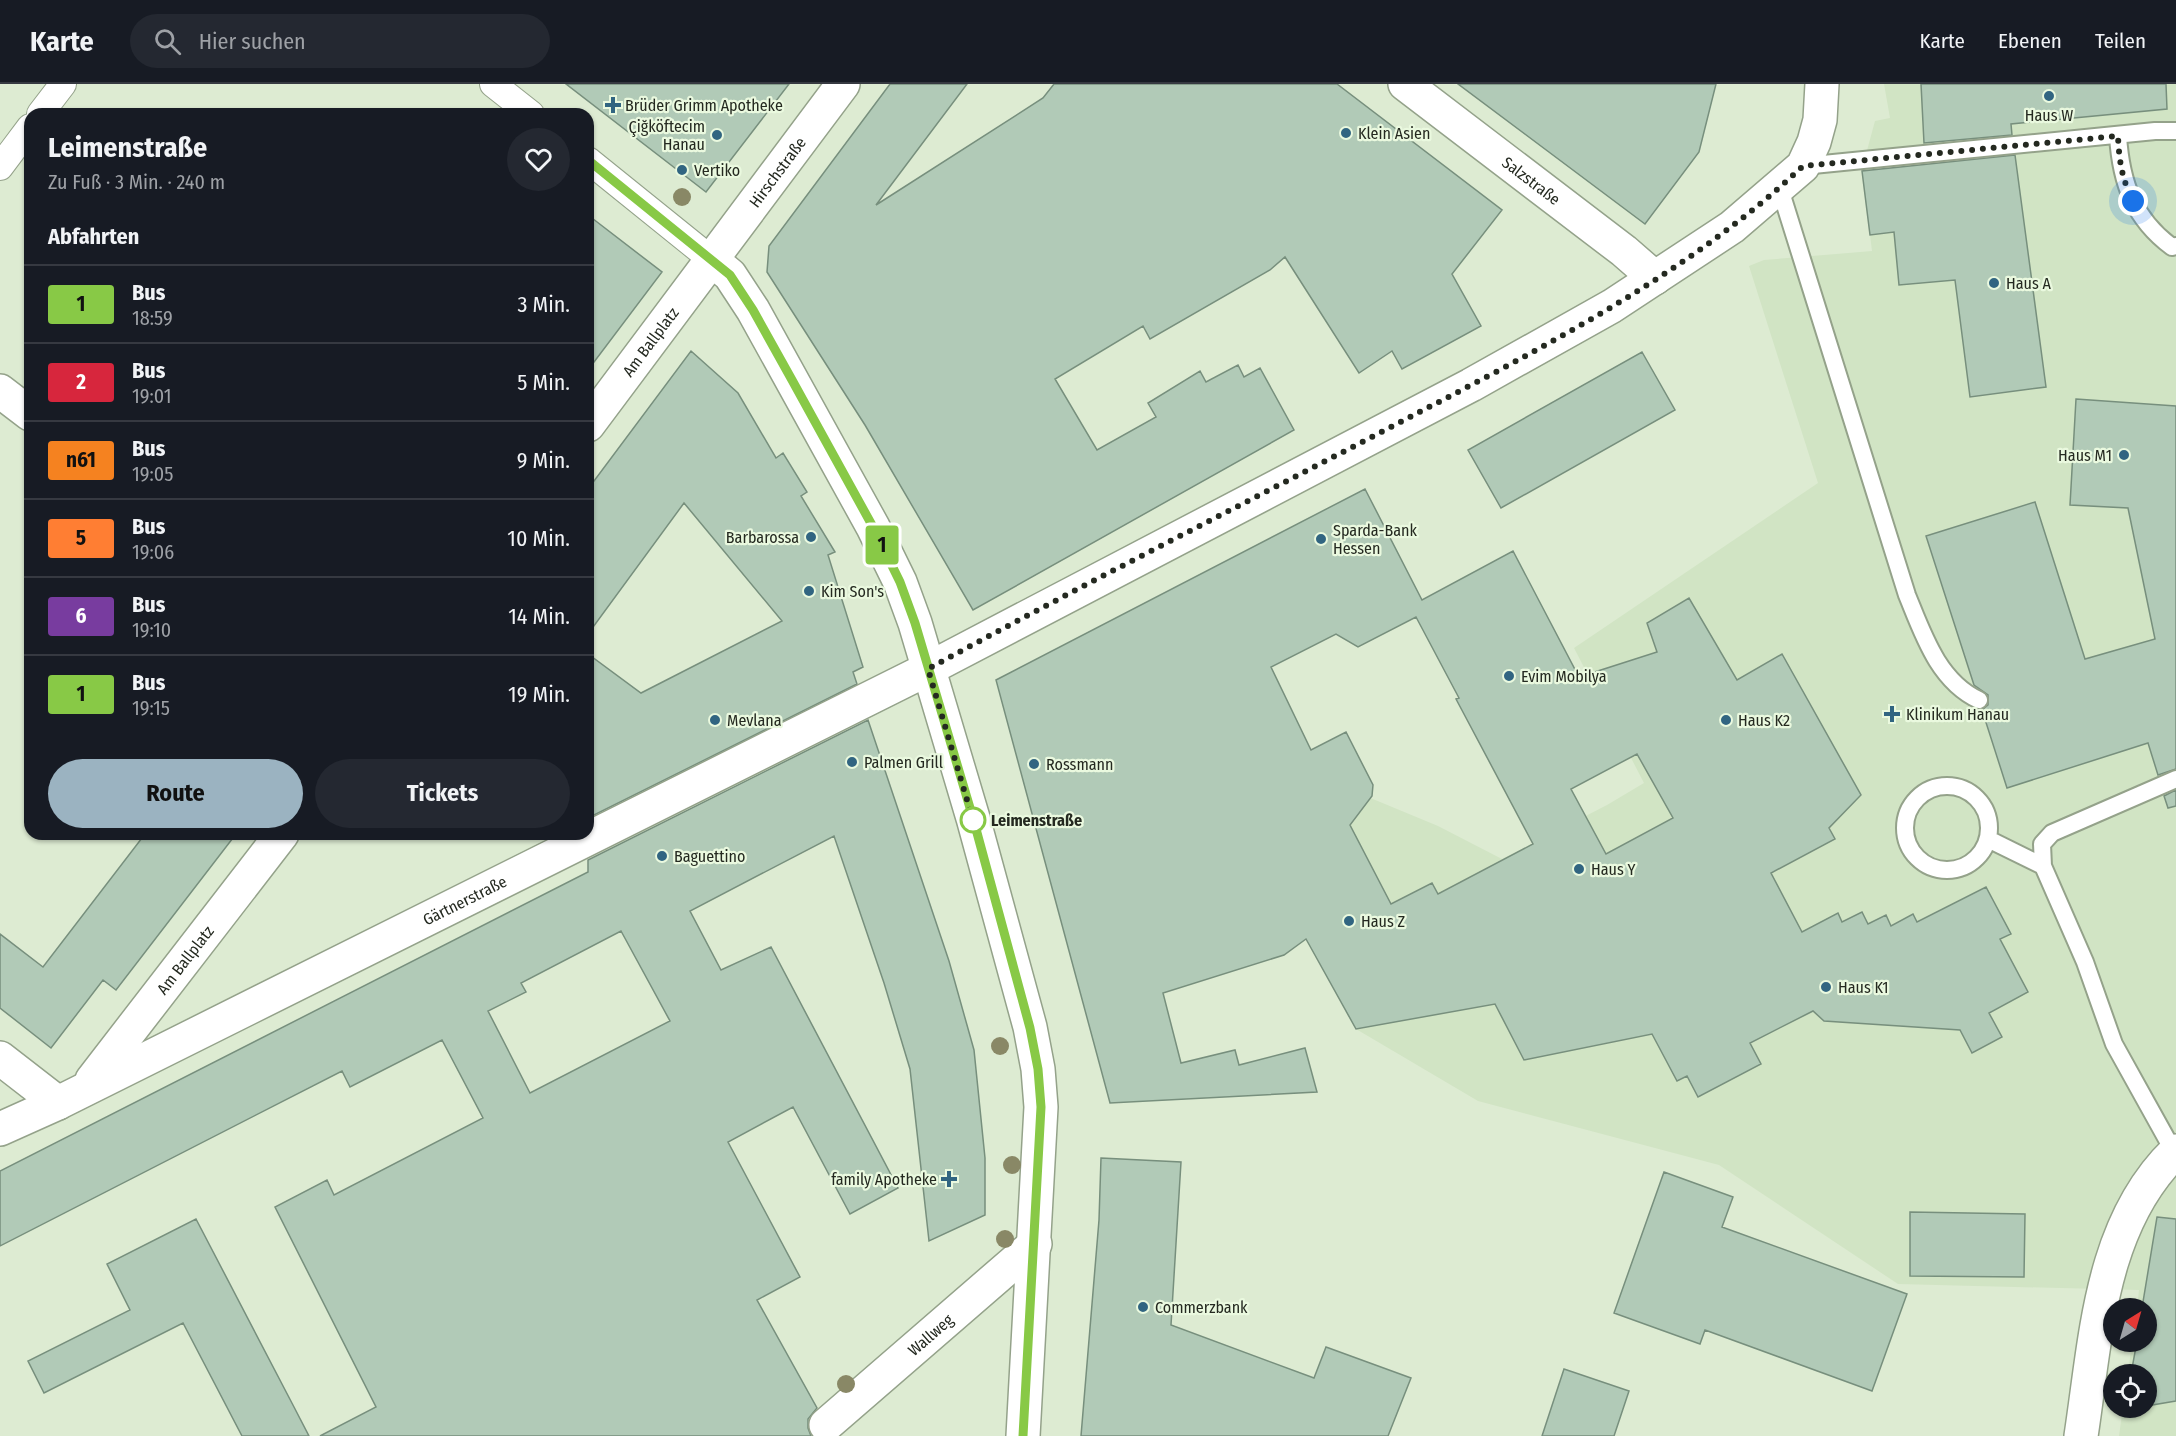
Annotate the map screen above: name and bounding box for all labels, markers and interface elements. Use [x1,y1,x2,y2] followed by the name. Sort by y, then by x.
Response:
[130,14,550,68] search box
[30,25,94,58] text: Karte
[151,25,184,58] icon: search
[199,28,306,55] text: Hier suchen
[1919,28,1965,54] text: Karte
[1998,28,2062,54] text: Ebenen
[2095,28,2146,54] text: Teilen
[2042,89,2056,103] marker: Haus W
[625,96,783,115] place label: Brüder Grimm Apotheke
[606,98,620,112] marker: Brüder Grimm Apotheke
[2025,106,2073,125] place label: Haus W
[629,117,705,154] place label: Çiğköftecim Hanau
[1358,124,1430,143] place label: Klein Asien
[1339,126,1353,140] marker: Klein Asien
[507,128,570,191] button: heart
[710,128,724,142] marker: Çiğköftecim Hanau
[48,131,207,164] text: Leimenstraße
[745,133,810,211] street label: Hirschstraße
[1499,152,1564,209] street label: Salzstraße
[694,161,740,180] place label: Vertiko
[675,163,689,177] marker: Vertiko
[48,170,225,194] text: Zu Fuß · 3 Min. · 240 m
[2118,186,2148,216] your location
[48,223,139,250] text: Abfahrten
[2006,274,2051,293] place label: Haus A
[1987,276,2001,290] marker: Haus A
[132,279,165,306] text: Bus
[77,291,85,317] text: 1
[517,291,570,318] text: 3 Min.
[618,303,682,380] street label: Am Ballplatz
[132,306,173,330] text: 18:59
[132,357,165,384] text: Bus
[76,369,86,395] text: 2
[517,369,570,396] text: 5 Min.
[132,384,171,408] text: 19:01
[132,435,165,462] text: Bus
[2058,446,2112,465] place label: Haus M1
[66,447,96,473] text: n61
[517,447,570,474] text: 9 Min.
[2117,448,2131,462] marker: Haus M1
[132,462,173,486] text: 19:05
[132,513,165,540] text: Bus
[1333,521,1417,558] place label: Sparda-Bank Hessen
[76,525,86,551] text: 5
[507,525,570,552] text: 10 Min.
[862,526,902,564] line badge: 1
[726,528,799,547] place label: Barbarossa
[804,530,818,544] marker: Barbarossa
[878,532,886,558] text: 1
[1314,532,1328,546] marker: Sparda-Bank Hessen
[132,540,174,564] text: 19:06
[821,582,884,601] place label: Kim Son's
[802,584,816,598] marker: Kim Son's
[132,591,165,618] text: Bus
[76,603,86,629] text: 6
[508,603,570,630] text: 14 Min.
[132,618,171,642] text: 19:10
[1521,667,1607,686] place label: Evim Mobilya
[132,669,165,696] text: Bus
[1502,669,1516,683] marker: Evim Mobilya
[77,681,85,707] text: 1
[508,681,570,708] text: 19 Min.
[132,696,170,720] text: 19:15
[1883,705,1901,723] marker: Klinikum Hanau
[1906,705,2009,724] place label: Klinikum Hanau
[727,711,782,730] place label: Mevlana
[1738,711,1790,730] place label: Haus K2
[708,713,722,727] marker: Mevlana
[1719,713,1733,727] marker: Haus K2
[864,753,943,772] place label: Palmen Grill
[845,755,859,769] marker: Palmen Grill
[1046,755,1113,774] place label: Rossmann
[1027,757,1041,771] marker: Rossmann
[48,759,303,828] button: Route
[315,759,570,828] button: Tickets
[960,807,986,833] marker: Leimenstraße
[991,811,1082,830] place label: Leimenstraße
[674,847,745,866] place label: Baguettino
[655,849,669,863] marker: Baguettino
[1591,860,1635,879] place label: Haus Y
[1572,862,1586,876] marker: Haus Y
[420,871,510,929] street label: Gärtnerstraße
[1361,912,1405,931] place label: Haus Z
[1342,914,1356,928] marker: Haus Z
[152,922,217,998] street label: Am Ballplatz
[1838,978,1889,997] place label: Haus K1
[1819,980,1833,994] marker: Haus K1
[831,1170,937,1189] place label: family Apotheke
[942,1172,956,1186] marker: family Apotheke
[1155,1298,1248,1317] place label: Commerzbank
[2103,1298,2157,1352] north arrow
[2103,1298,2157,1418] map controls
[1136,1300,1150,1314] marker: Commerzbank
[904,1310,957,1359] street label: Wallweg
[2103,1364,2157,1418] button: locate

